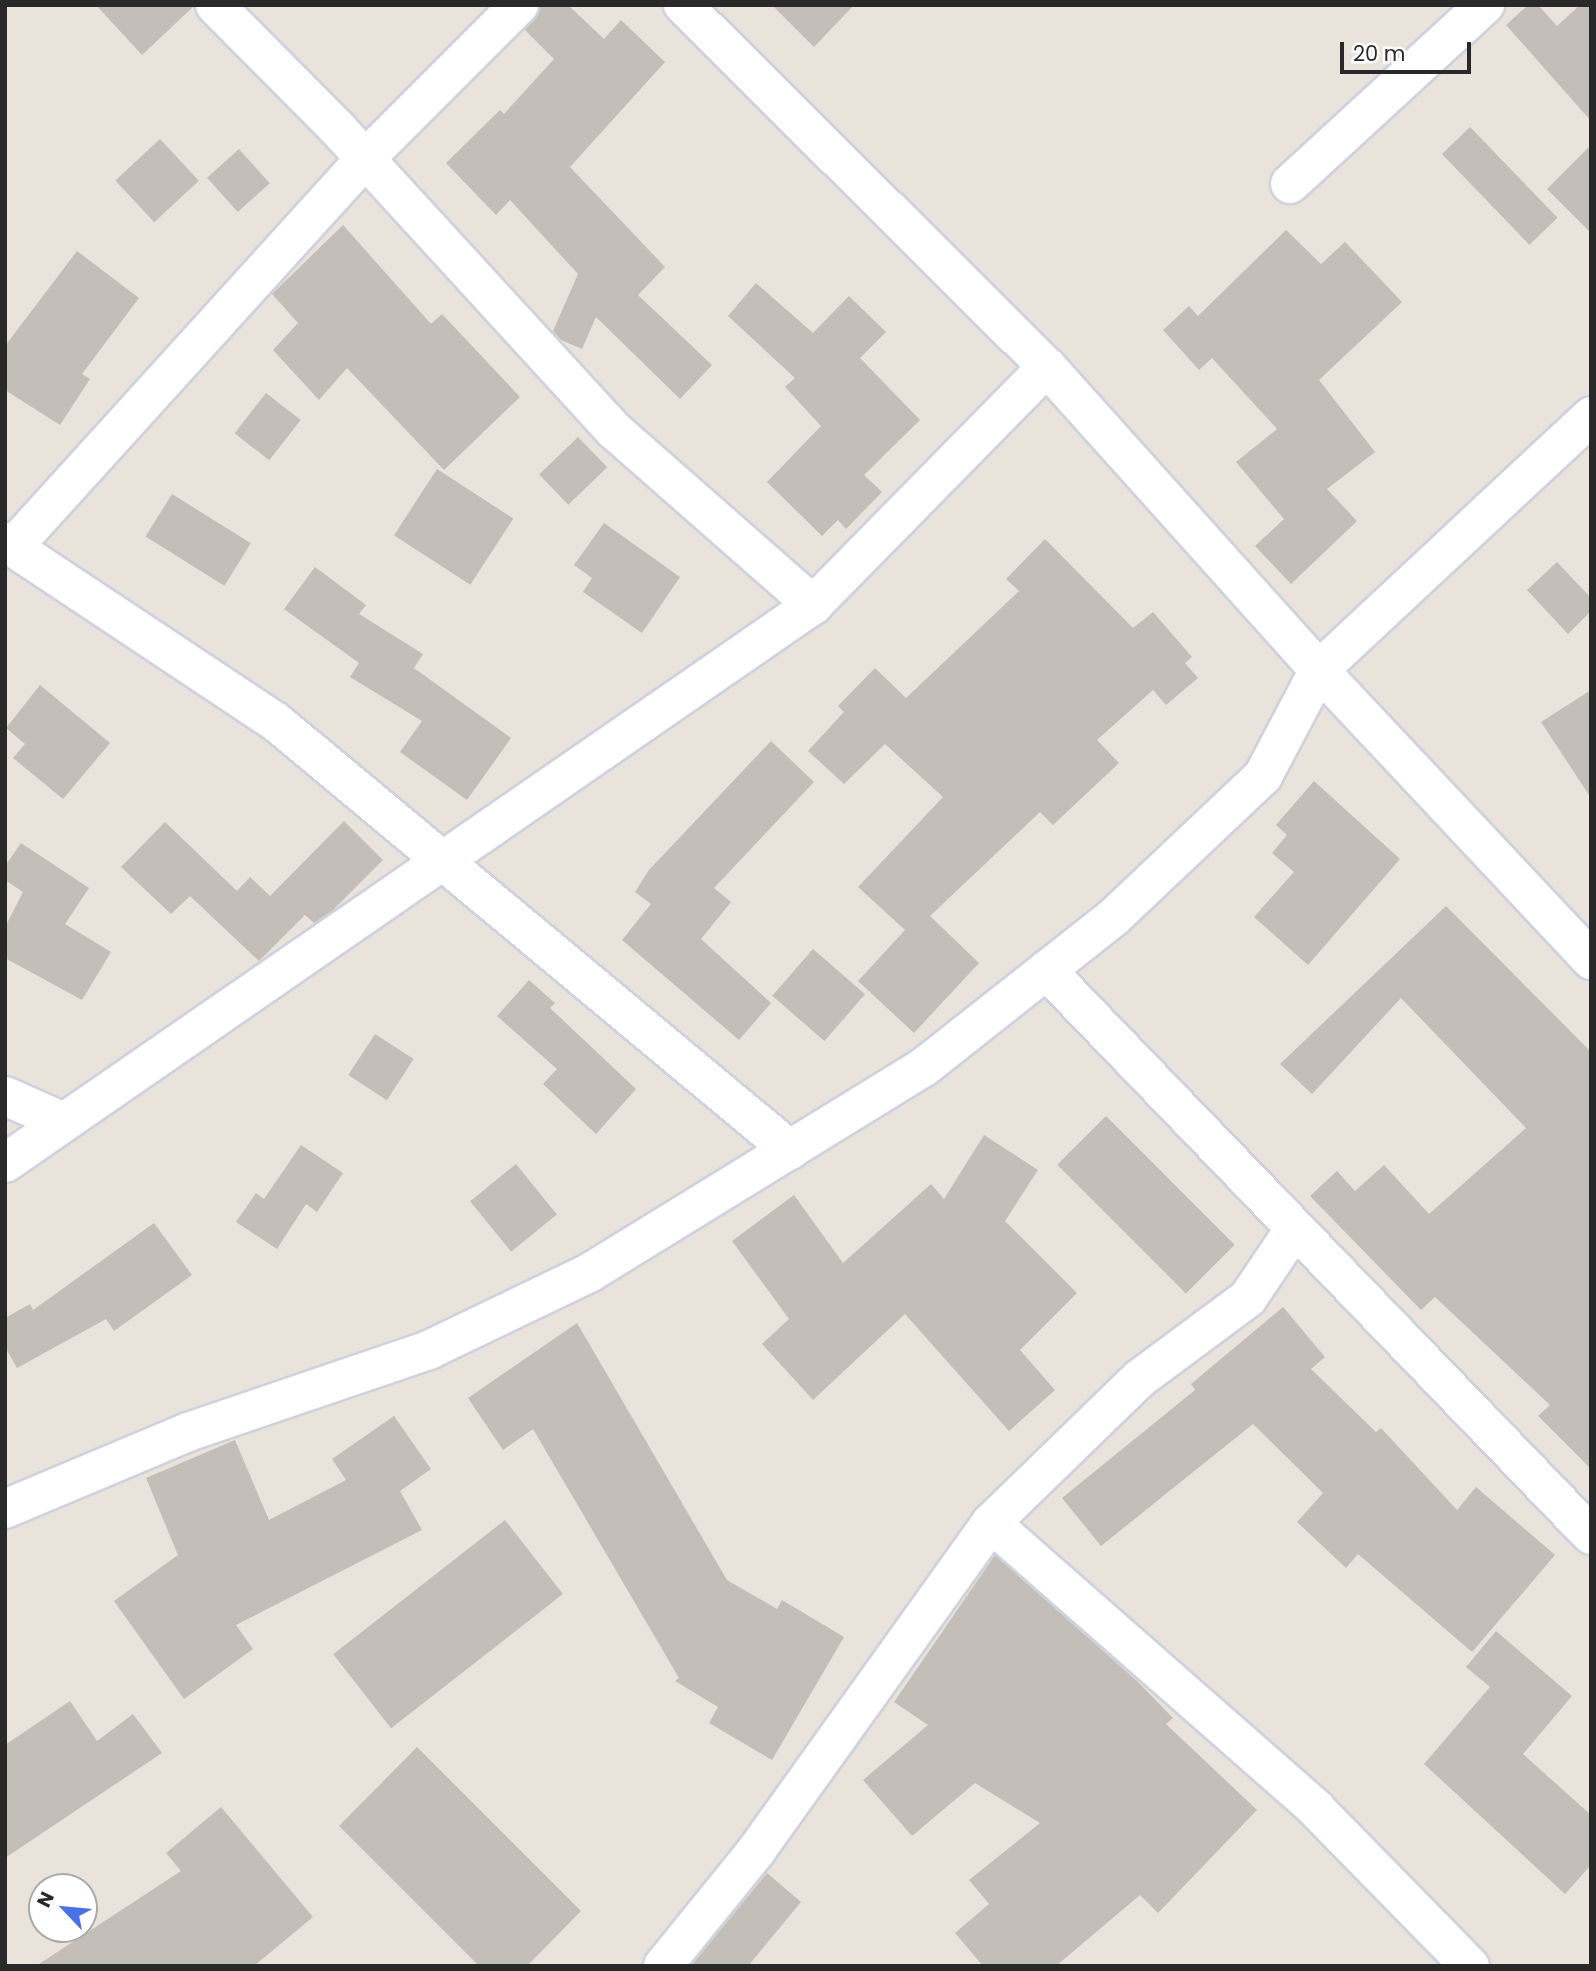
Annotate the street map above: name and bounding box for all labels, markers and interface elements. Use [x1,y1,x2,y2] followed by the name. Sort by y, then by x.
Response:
[1344,28,1475,72] scale bar
[1353,39,1406,68] text: 20 m
[28,1873,98,1943] north arrow
[30,1887,61,1912] text: N

